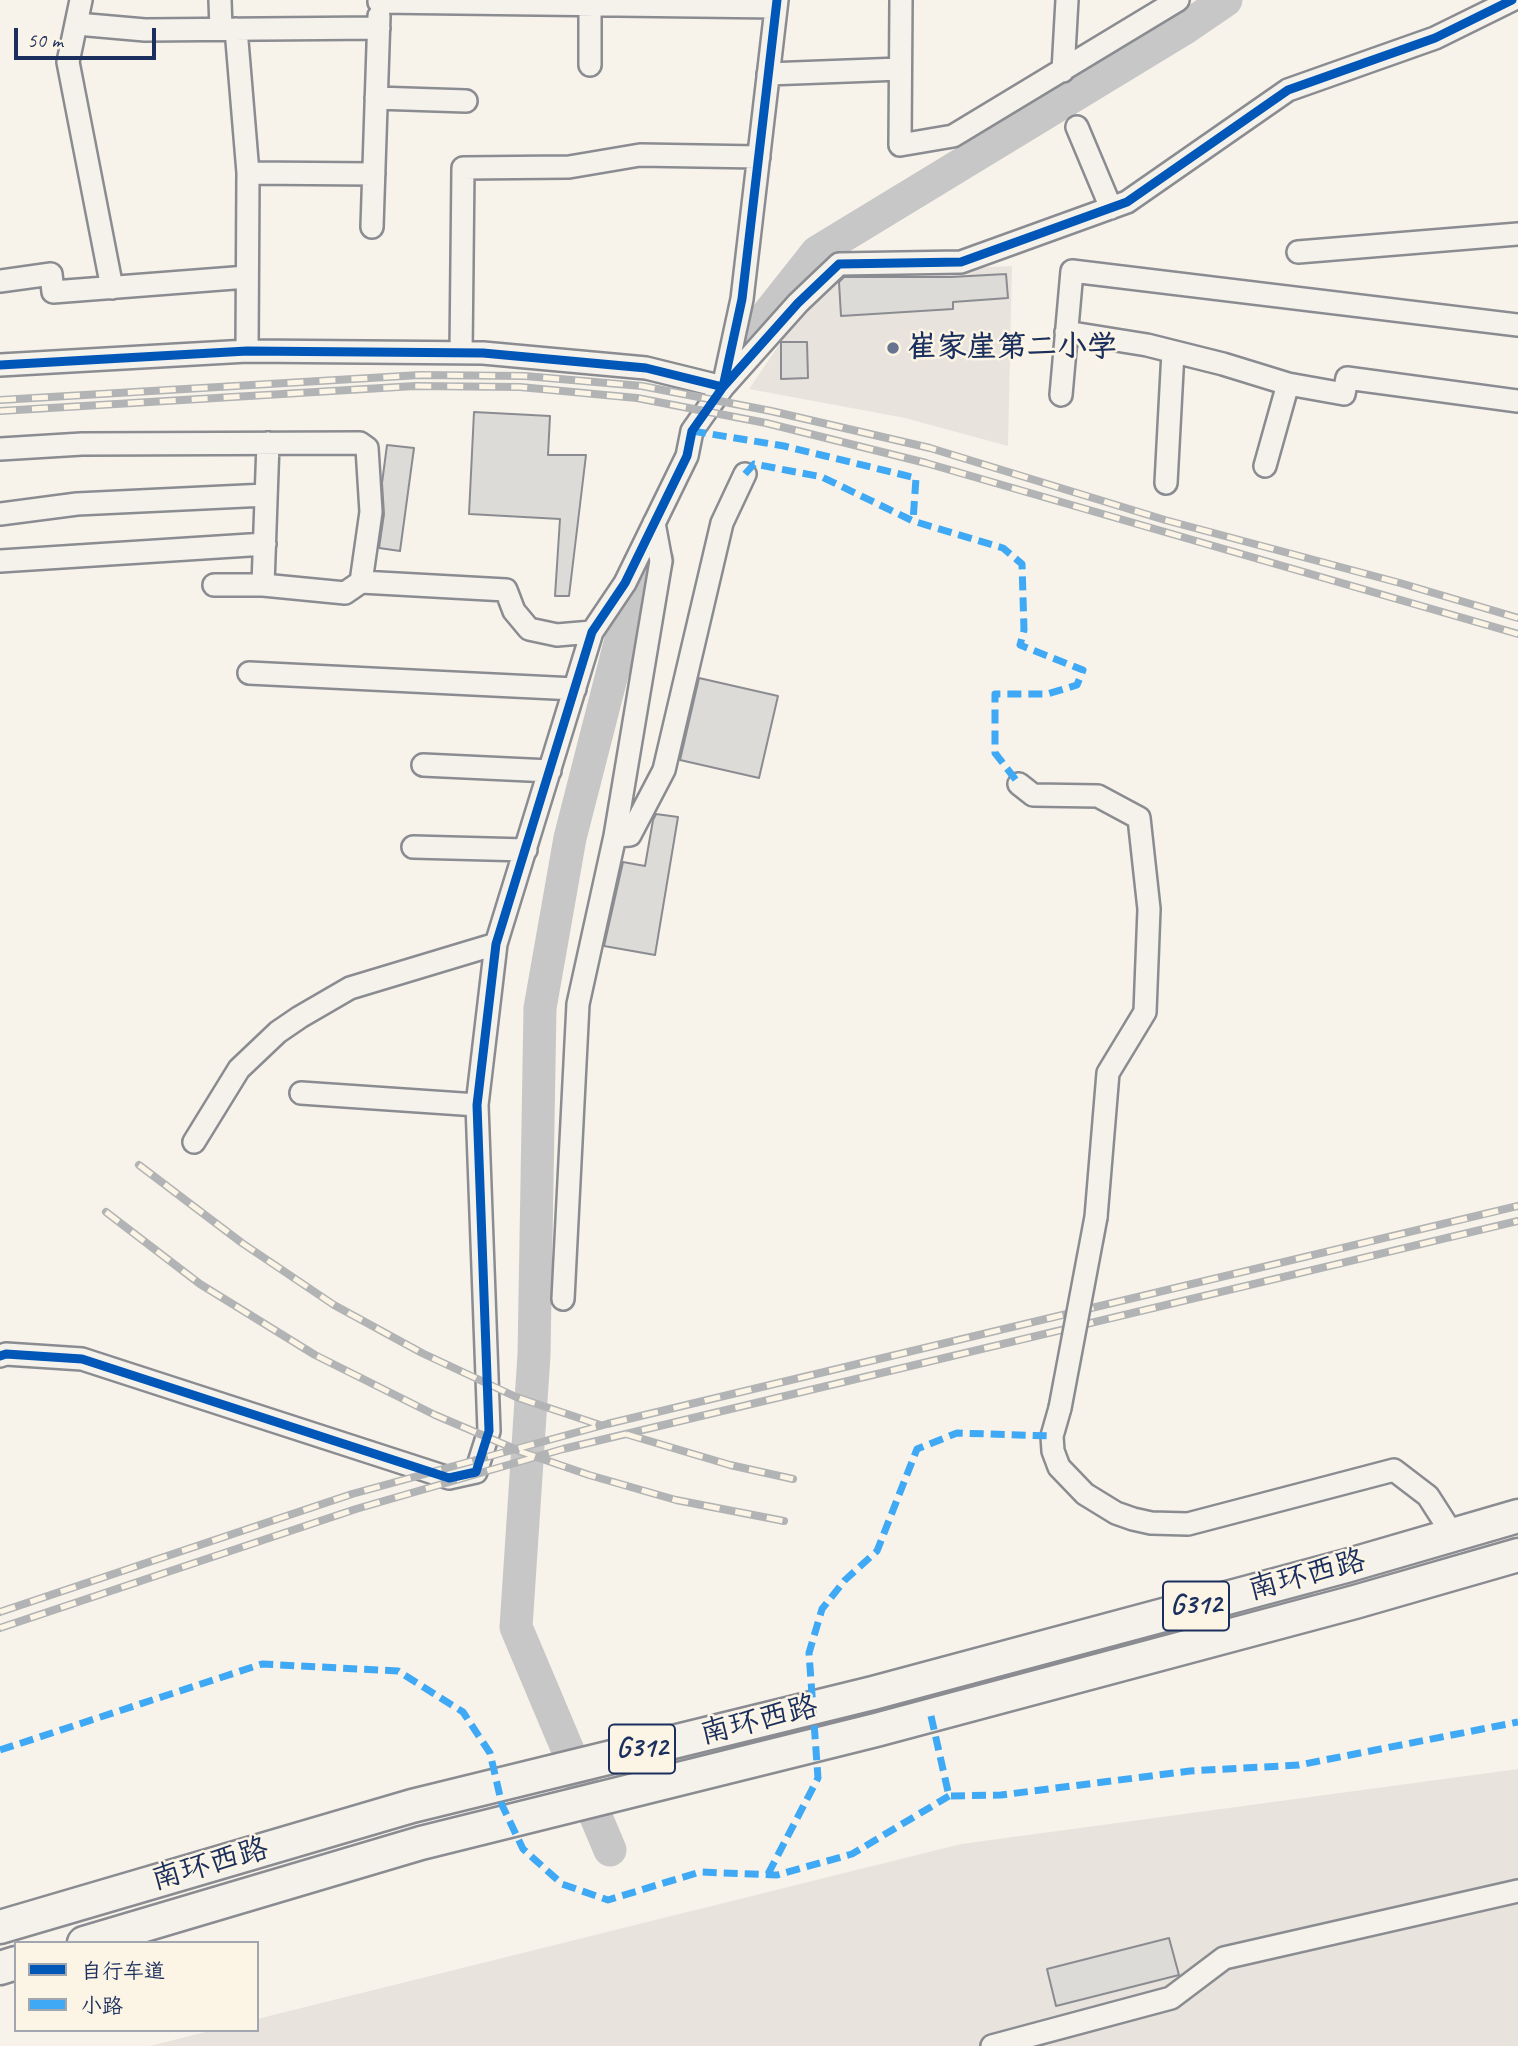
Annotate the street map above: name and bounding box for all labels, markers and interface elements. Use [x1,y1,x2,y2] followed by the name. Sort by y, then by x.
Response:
[18,14,159,58] scale bar
[27,27,63,53] text: 50 m
[907,330,1117,366] place label: 崔家崖第二小学
[885,340,901,356] marker: 崔家崖第二小学
[1244,1543,1370,1609] street label: 南环西路
[1163,1582,1229,1630] road number: G312
[696,1689,822,1753] street label: 南环西路
[609,1724,675,1774] road number: G312
[147,1831,273,1899] street label: 南环西路
[14,1941,259,2032] legend
[81,1958,165,1984] text: 自行车道
[81,1993,123,2019] text: 小路

